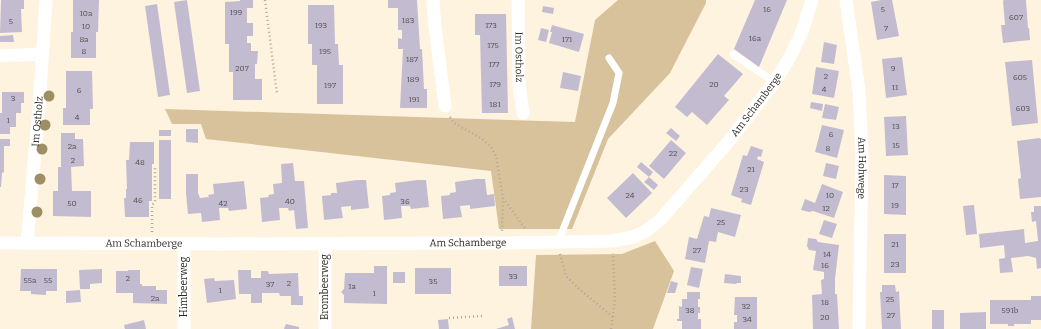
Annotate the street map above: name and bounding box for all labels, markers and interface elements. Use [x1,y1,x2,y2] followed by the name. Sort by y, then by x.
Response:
[763,5,771,14] house number: 16
[881,5,885,14] house number: 5
[230,8,243,17] house number: 199
[80,9,93,18] house number: 10a
[1009,13,1023,22] house number: 607
[402,16,415,25] house number: 183
[9,17,13,26] house number: 5
[315,21,328,30] house number: 193
[485,21,497,30] house number: 173
[82,22,90,31] house number: 10
[884,24,888,33] house number: 7
[512,32,525,82] street label: Im Ostholz
[749,34,762,43] house number: 16a
[80,35,89,44] house number: 8a
[562,35,573,44] house number: 171
[487,41,499,50] house number: 175
[82,47,87,56] house number: 8
[319,47,331,56] house number: 195
[406,55,418,64] house number: 187
[488,60,500,69] house number: 177
[235,64,249,73] house number: 207
[891,64,896,73] house number: 9
[729,71,785,139] street label: Am Schamberge
[824,72,828,81] house number: 2
[1013,73,1027,82] house number: 605
[407,75,420,84] house number: 189
[489,80,501,89] house number: 179
[709,80,719,89] house number: 20
[324,81,336,90] house number: 197
[892,83,899,92] house number: 11
[822,85,827,94] house number: 4
[77,86,82,95] house number: 6
[11,94,16,103] house number: 3
[408,95,420,104] house number: 191
[30,96,46,147] street label: Im Ostholz
[489,100,501,109] house number: 181
[1016,104,1031,113] house number: 603
[75,113,80,122] house number: 4
[6,116,10,125] house number: 1
[892,122,900,131] house number: 13
[829,130,834,139] house number: 6
[855,137,868,199] street label: Am Hohwege
[892,141,900,150] house number: 15
[68,142,77,151] house number: 2a
[826,144,831,153] house number: 8
[669,149,677,158] house number: 22
[71,156,75,165] house number: 2
[135,158,145,167] house number: 48
[747,165,756,174] house number: 21
[891,181,899,190] house number: 17
[740,185,749,194] house number: 23
[625,191,635,200] house number: 24
[826,191,834,200] house number: 10
[133,196,143,205] house number: 46
[285,197,295,206] house number: 40
[400,197,410,206] house number: 36
[67,199,77,208] house number: 50
[218,199,228,208] house number: 42
[891,201,899,210] house number: 19
[822,204,830,213] house number: 12
[717,218,725,227] house number: 25
[105,237,183,250] street label: Am Schamberge
[429,237,507,249] street label: Am Schamberge
[891,240,900,249] house number: 21
[693,246,701,255] house number: 27
[823,250,831,259] house number: 14
[319,254,331,320] street label: Brombeerweg
[178,256,190,317] street label: Himbeerweg
[891,260,900,269] house number: 23
[821,261,829,270] house number: 16
[509,272,518,281] house number: 33
[126,274,130,283] house number: 2
[24,276,37,285] house number: 55a
[44,276,52,285] house number: 55
[429,277,437,286] house number: 35
[287,279,291,288] house number: 2
[266,280,274,289] house number: 37
[348,282,356,291] house number: 1a
[218,286,222,295] house number: 1
[372,289,376,298] house number: 1
[151,294,160,303] house number: 2a
[886,295,894,304] house number: 25
[821,298,829,307] house number: 18
[742,302,750,311] house number: 32
[685,306,695,315] house number: 38
[1002,306,1019,315] house number: 591b
[887,311,895,320] house number: 27
[820,313,830,322] house number: 20
[742,315,752,324] house number: 34

